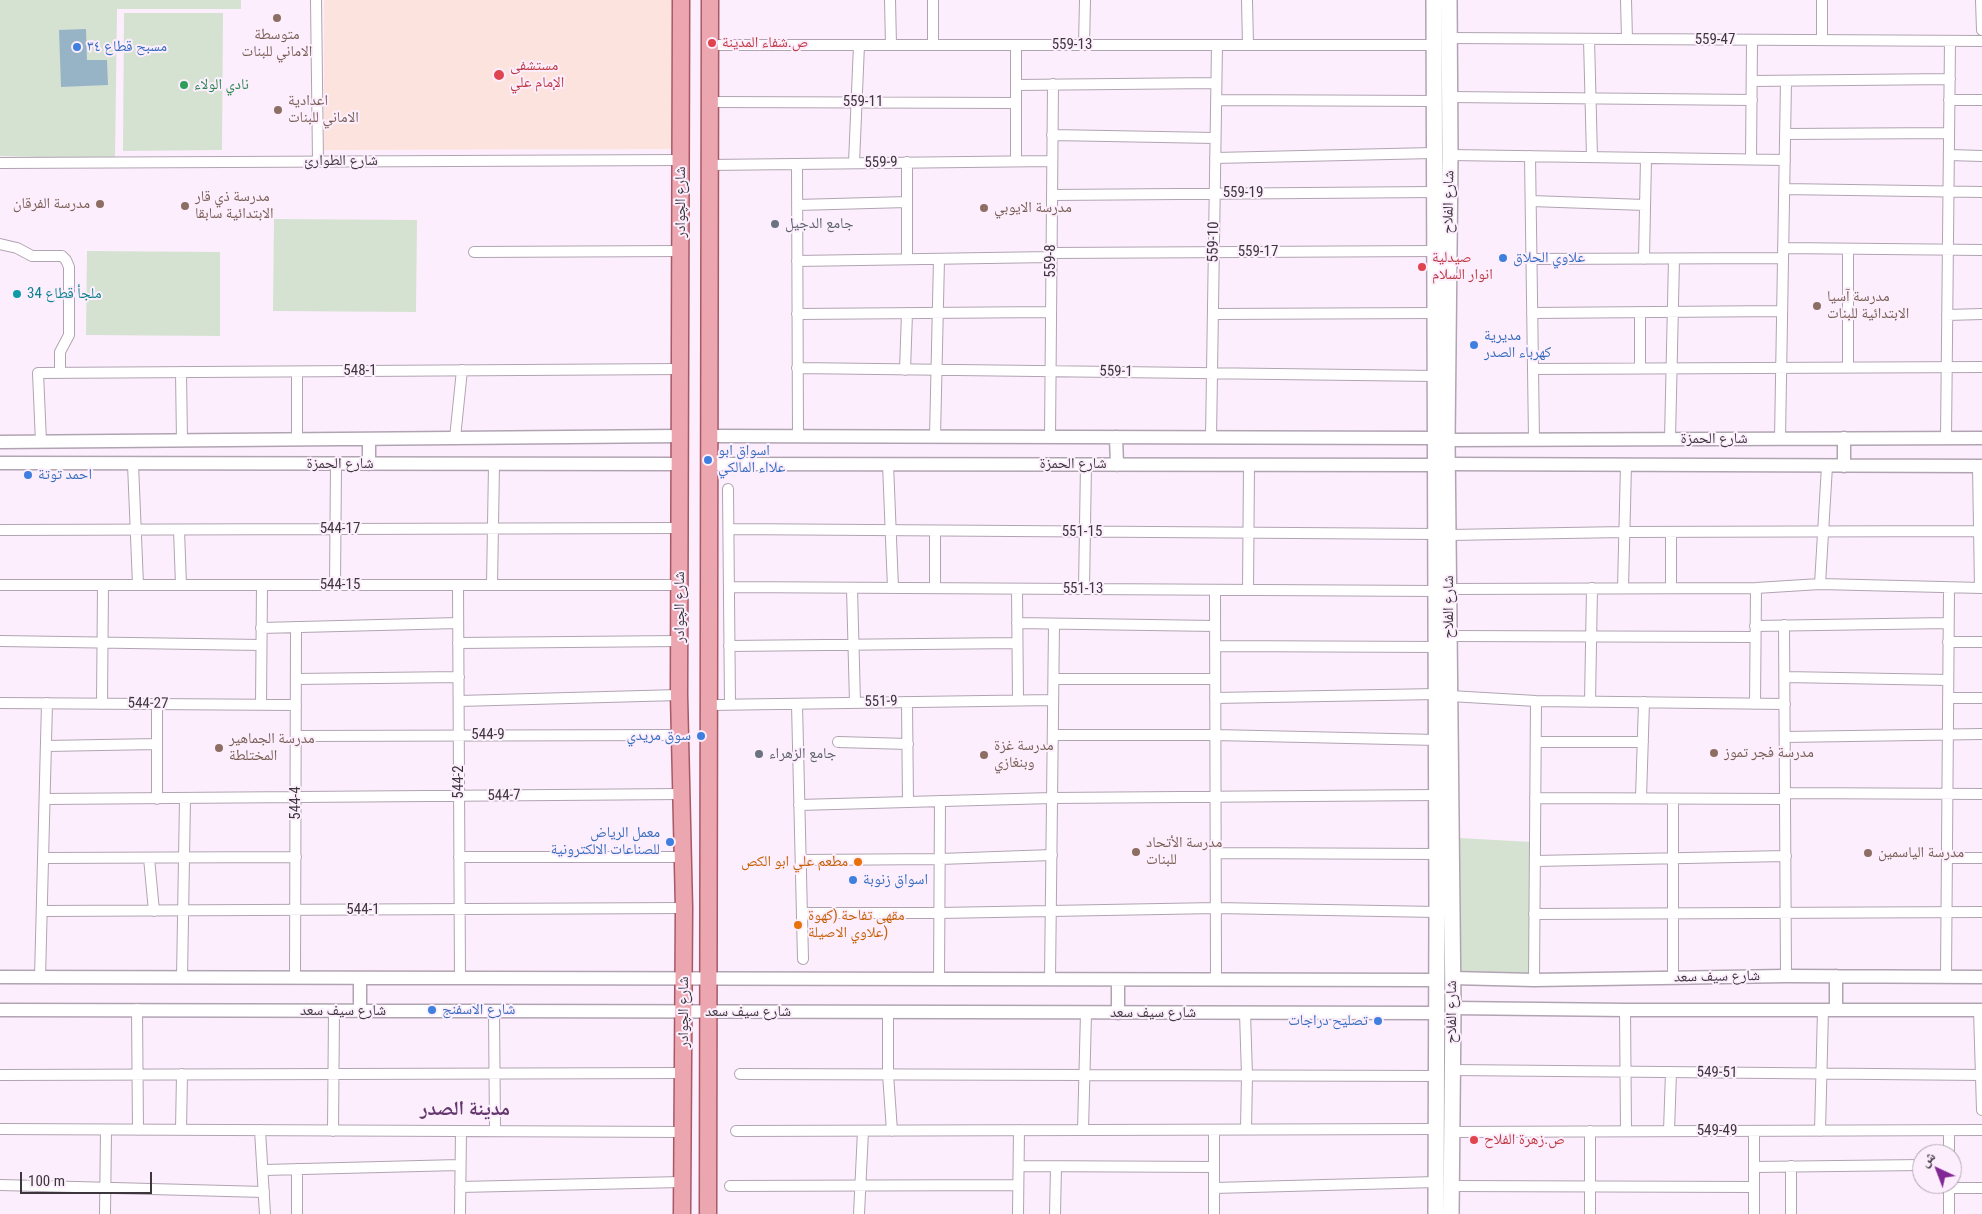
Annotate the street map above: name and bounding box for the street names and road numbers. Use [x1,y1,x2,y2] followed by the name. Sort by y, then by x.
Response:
[1695,31,1735,49] street label: 559-47
[1052,36,1092,54] street label: 559-13
[843,93,883,111] street label: 559-11
[304,152,378,170] street label: شارع الطوارئ
[864,154,898,172] street label: 559-9
[672,166,690,238] street label: شارع الچوادر
[1439,170,1459,234] street label: شارع الفلاح
[1223,184,1263,202] street label: 559-19
[1205,221,1223,263] street label: 559-10
[1238,243,1278,261] street label: 559-17
[1042,244,1060,278] street label: 559-8
[343,362,377,380] street label: 548-1
[1099,363,1133,381] street label: 559-1
[1680,430,1748,448] street label: شارع الحمزة
[306,455,374,473] street label: شارع الحمزة
[1039,455,1107,473] street label: شارع الحمزة
[320,520,360,538] street label: 544-17
[1062,523,1102,541] street label: 551-15
[671,571,689,643] street label: شارع الچوادر
[1440,575,1458,639] street label: شارع الفلاح
[320,576,360,594] street label: 544-15
[1063,580,1103,598] street label: 551-13
[864,693,898,711] street label: 551-9
[127,695,169,713] street label: 544-27
[471,726,505,744] street label: 544-9
[450,765,468,799] street label: 544-2
[287,786,305,820] street label: 544-4
[487,787,521,805] street label: 544-7
[346,901,380,919] street label: 544-1
[1674,967,1760,987] street label: شارع سيف سعد
[675,976,693,1048] street label: شارع الچوادر
[1443,980,1461,1044] street label: شارع الفلاح
[300,1002,386,1020] street label: شارع سيف سعد
[705,1003,791,1021] street label: شارع سيف سعد
[1110,1004,1196,1022] street label: شارع سيف سعد
[1696,1064,1738,1082] street label: 549-51
[1697,1122,1737,1140] street label: 549-49

